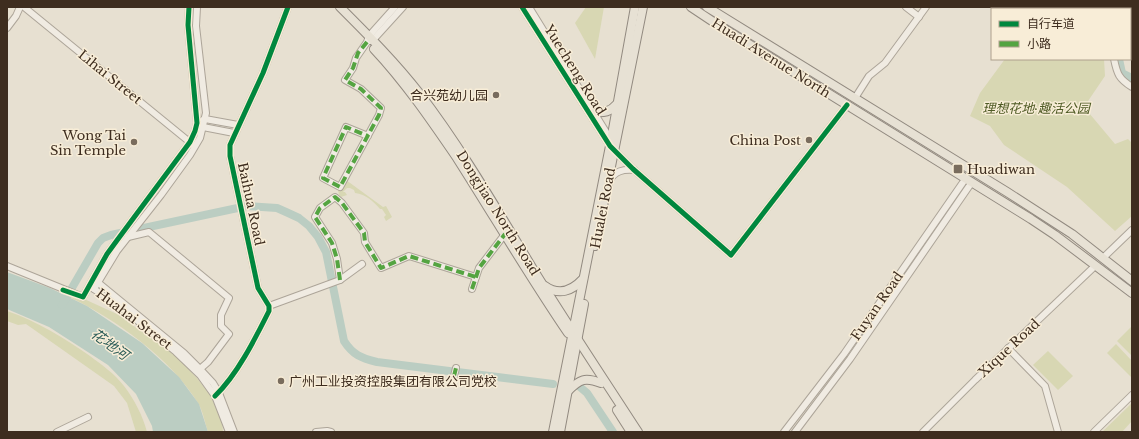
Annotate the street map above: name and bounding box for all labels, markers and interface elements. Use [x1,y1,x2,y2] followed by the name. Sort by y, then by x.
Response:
[991,8,1131,60] legend
[708,14,834,102] street label: Huadi Avenue North
[1027,16,1075,31] text: 自行车道
[540,21,610,118] street label: Yuecheng Road
[1027,36,1051,51] text: 小路
[75,46,145,108] street label: Lihai Street
[410,87,488,104] place label: 合兴苑幼儿园
[491,90,501,100] marker: 合兴苑幼儿园
[982,100,1092,117] park label: 理想花地·趣活公园
[50,127,127,159] place label: Wong Tai Sin Temple
[730,132,801,149] place label: China Post
[804,135,814,145] marker: China Post
[129,137,139,147] marker: Wong Tai Sin Temple
[453,147,543,279] street label: Dongjiao North Road
[234,161,268,247] street label: Baihua Road
[967,161,1035,178] place label: Huadiwan
[952,163,964,175] marker: Huadiwan
[587,166,619,250] street label: Hualei Road
[847,268,907,344] street label: Fuyan Road
[93,285,176,353] street label: Huahai Street
[975,315,1043,381] street label: Xique Road
[88,324,135,365] water label: 花地河
[289,373,497,390] place label: 广州工业投资控股集团有限公司党校
[276,376,286,386] marker: 广州工业投资控股集团有限公司党校

